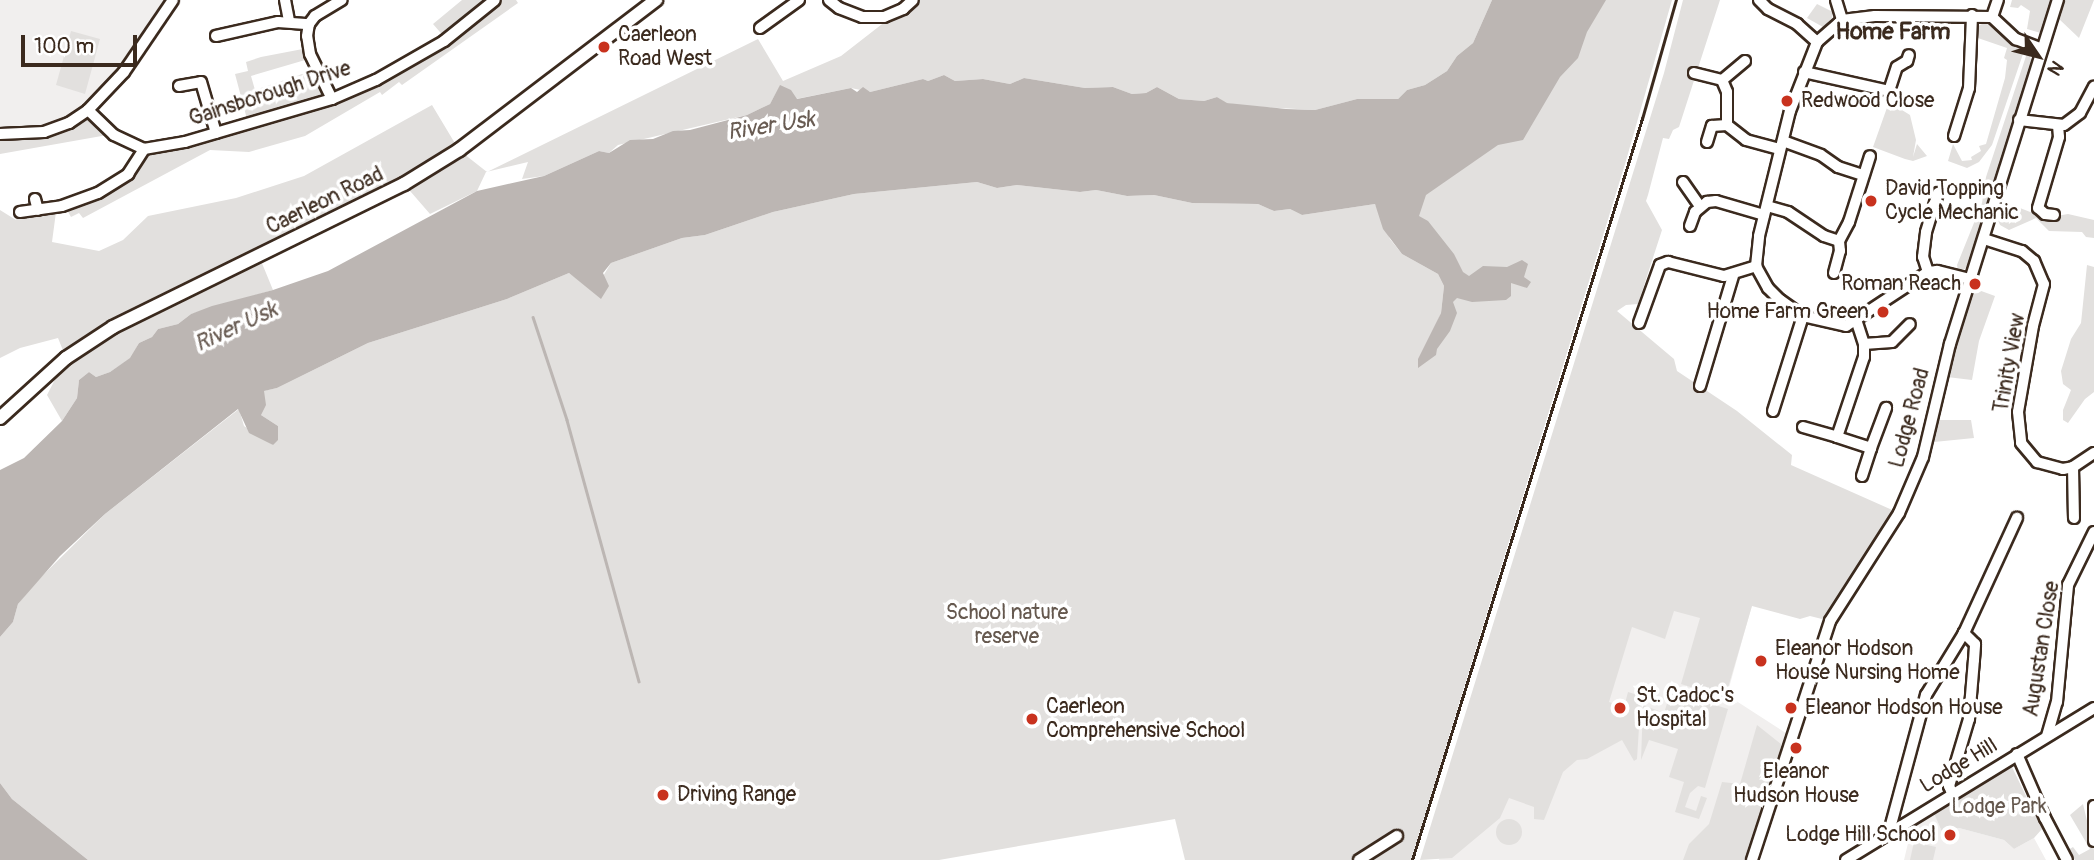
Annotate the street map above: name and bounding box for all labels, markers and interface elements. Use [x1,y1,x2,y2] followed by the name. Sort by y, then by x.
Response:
[1836,18,1950,46] district label: Home Farm
[24,21,140,65] scale bar
[2003,21,2073,91] north arrow
[618,22,712,72] place label: Caerleon Road West
[34,33,94,60] text: 100 m
[596,39,612,55] marker: Caerleon Road West
[186,56,354,132] street label: Gainsborough Drive
[2042,56,2069,80] text: N
[1801,88,1934,114] place label: Redwood Close
[1779,93,1795,109] marker: Redwood Close
[725,105,817,147] water label: River Usk
[262,162,388,240] street label: Caerleon Road
[1885,176,2019,226] place label: David Topping Cycle Mechanic
[1863,193,1879,209] marker: David Topping Cycle Mechanic
[1841,271,1961,297] place label: Roman Reach
[1967,276,1983,292] marker: Roman Reach
[190,296,282,358] water label: River Usk
[1706,299,1869,325] place label: Home Farm Green
[1875,304,1891,320] marker: Home Farm Green
[1989,311,2031,415] street label: Trinity View
[1885,365,1935,471] street label: Lodge Road
[2019,579,2065,719] street label: Augustan Close
[946,600,1068,650] park label: School nature reserve
[1775,636,1960,686] place label: Eleanor Hodson House Nursing Home
[1753,653,1769,669] marker: Eleanor Hodson House Nursing Home
[1636,683,1734,733] place label: St. Cadoc's Hospital
[1046,694,1245,744] place label: Caerleon Comprehensive School
[1805,695,2003,721] place label: Eleanor Hodson House
[1610,698,1630,718] marker: St. Cadoc's Hospital
[1783,700,1799,716] marker: Eleanor Hodson House
[1024,711,1040,727] marker: Caerleon Comprehensive School
[1916,733,2002,799] street label: Lodge Hill
[1788,740,1804,756] marker: Eleanor Hudson House
[1733,759,1859,809] place label: Eleanor Hudson House
[677,782,796,808] place label: Driving Range
[655,787,671,803] marker: Driving Range
[1951,794,2047,820] park label: Lodge Park
[1785,822,1936,848] place label: Lodge Hill School
[1942,827,1958,843] marker: Lodge Hill School

